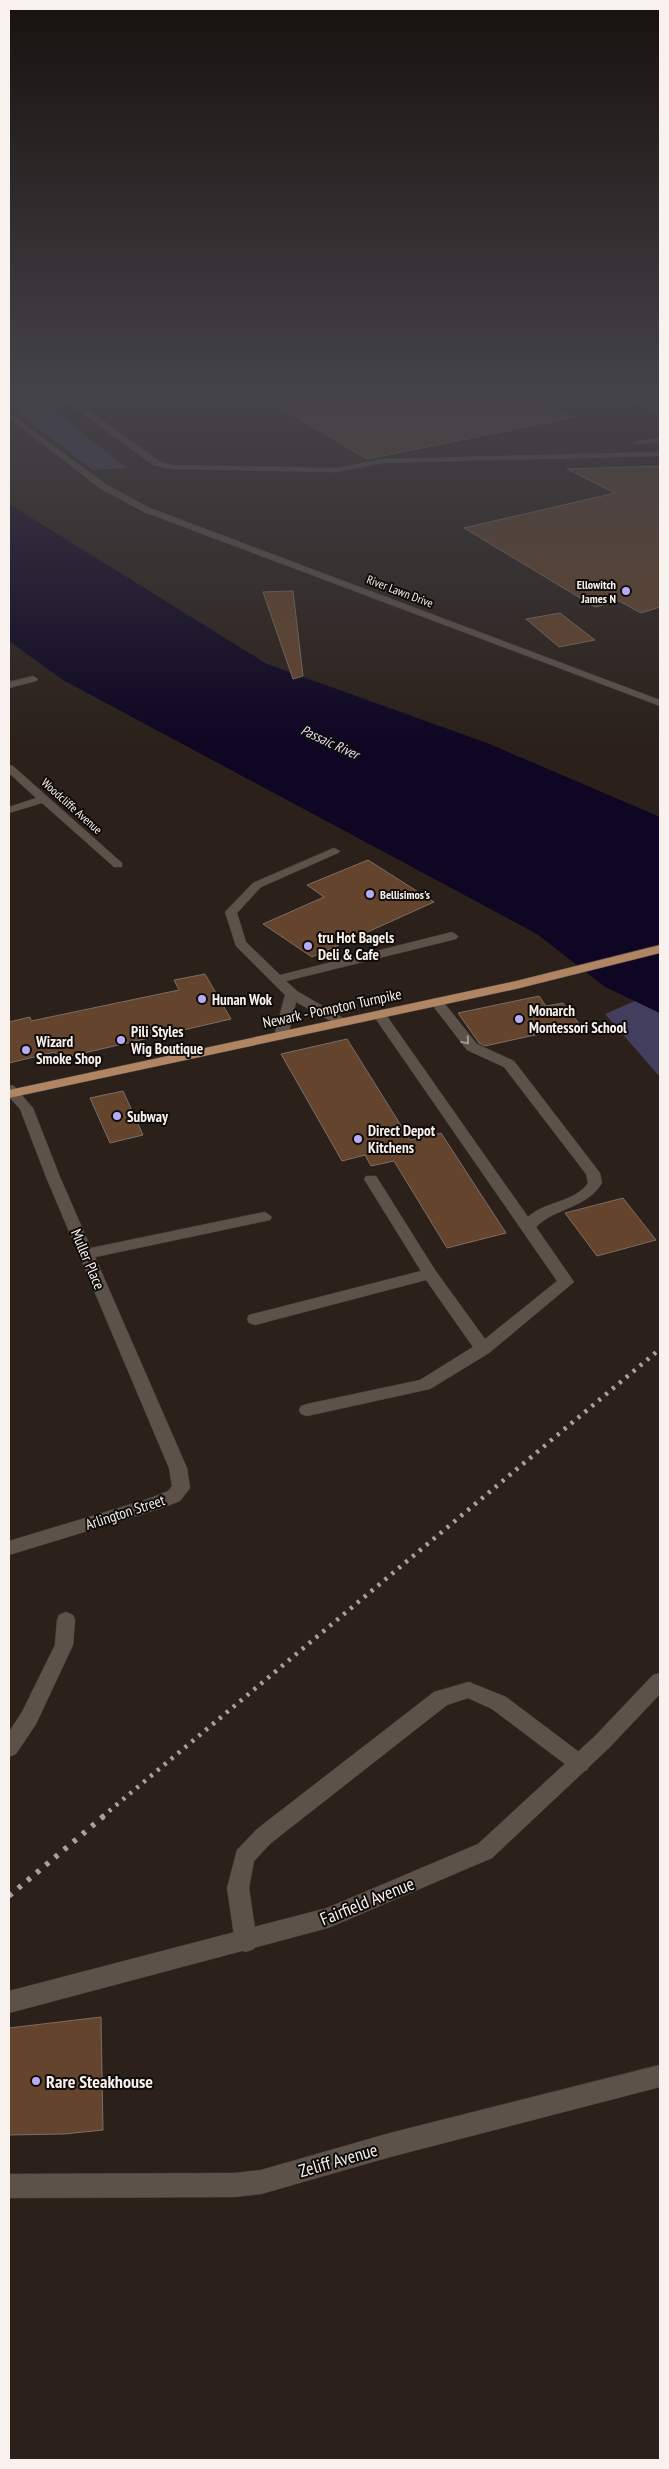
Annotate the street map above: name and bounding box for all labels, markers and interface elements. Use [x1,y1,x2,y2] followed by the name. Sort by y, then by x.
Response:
[365,571,435,611] street label: River Lawn Drive
[577,577,616,606] place label: Ellowitch James N
[620,585,632,597] marker: Ellowitch James N
[298,721,364,764] water label: Passaic River
[39,775,105,837] street label: Woodcliffe Avenue
[380,887,430,902] place label: Bellisimos's
[364,888,376,900] marker: Bellisimos's
[318,928,394,964] place label: tru Hot Bagels Deli & Cafe
[302,940,314,952] marker: tru Hot Bagels Deli & Cafe
[261,984,403,1032] street label: Newark - Pompton Turnpike
[212,990,273,1009] place label: Hunan Wok
[196,993,208,1005] marker: Hunan Wok
[529,1001,627,1037] place label: Monarch Montessori School
[513,1013,525,1025] marker: Monarch Montessori School
[130,1022,203,1058] place label: Pili Styles Wig Boutique
[35,1032,102,1068] place label: Wizard Smoke Shop
[115,1034,127,1046] marker: Pili Styles Wig Boutique
[460,1035,469,1044] one-way arrow
[20,1044,32,1056] marker: Wizard Smoke Shop
[127,1107,169,1126] place label: Subway
[111,1110,123,1122] marker: Subway
[368,1121,436,1157] place label: Direct Depot Kitchens
[352,1133,364,1145] marker: Direct Depot Kitchens
[67,1226,109,1292] street label: Muller Place
[83,1490,167,1534] street label: Arlington Street
[317,1872,417,1930] street label: Fairfield Avenue
[46,2070,153,2093] place label: Rare Steakhouse
[30,2075,42,2087] marker: Rare Steakhouse
[296,2138,380,2182] street label: Zeliff Avenue

